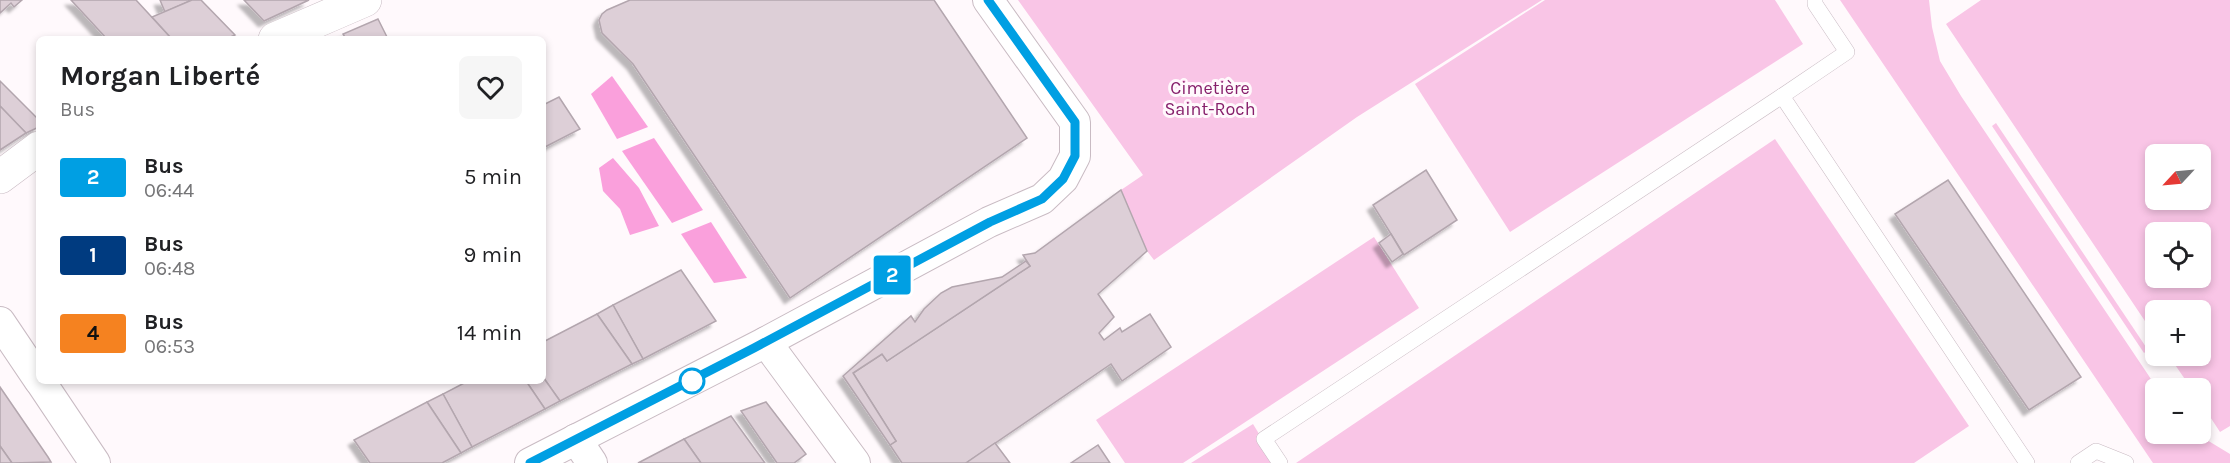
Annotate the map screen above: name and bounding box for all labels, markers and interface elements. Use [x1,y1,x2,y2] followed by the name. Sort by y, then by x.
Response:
[459,56,522,119] button: heart
[60,59,260,92] text: Morgan Liberté
[1164,77,1256,120] park label: Cimetière Saint-Roch
[60,98,95,121] text: Bus
[2145,144,2211,210] north arrow
[2145,144,2211,444] map controls
[144,153,184,179] text: Bus
[464,164,522,190] text: 5 min
[87,165,99,189] text: 2
[144,179,194,202] text: 06:44
[2145,222,2211,288] button: locate
[144,231,184,257] text: Bus
[464,242,522,268] text: 9 min
[89,243,97,267] text: 1
[872,256,912,294] line badge: 2
[144,257,195,280] text: 06:48
[886,263,898,287] text: 2
[2145,300,2211,366] button: +
[144,309,184,335] text: Bus
[457,320,522,346] text: 14 min
[87,321,99,345] text: 4
[144,335,195,358] text: 06:53
[679,368,705,394] unlabelled marker
[2145,378,2211,444] button: −

